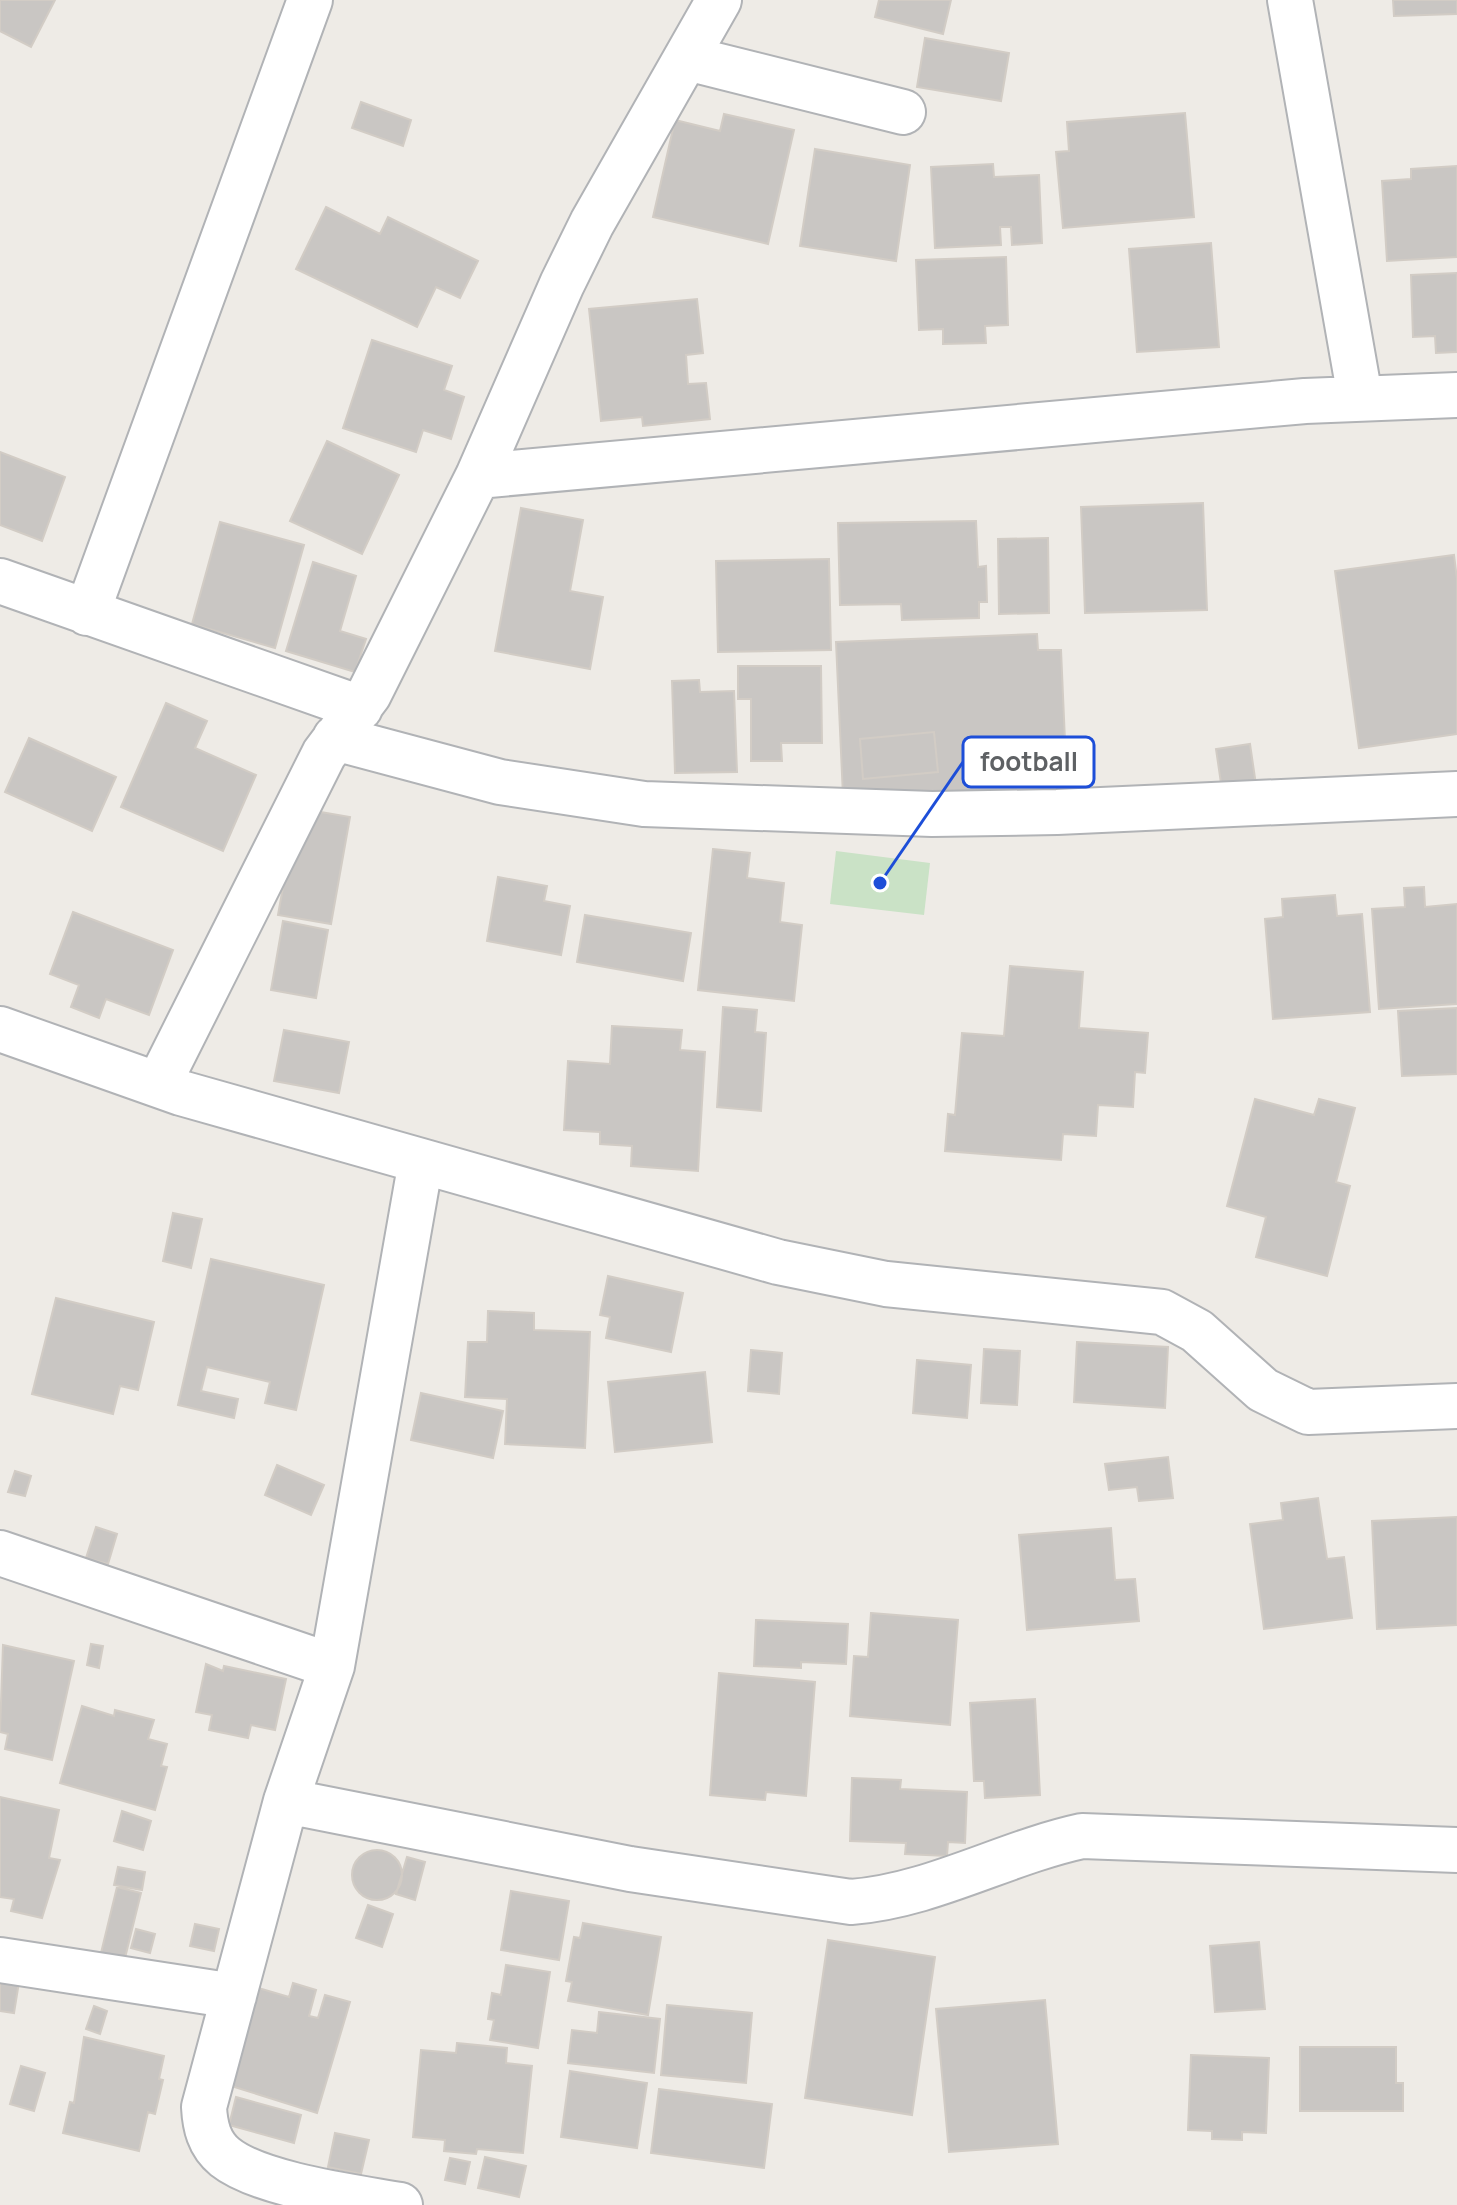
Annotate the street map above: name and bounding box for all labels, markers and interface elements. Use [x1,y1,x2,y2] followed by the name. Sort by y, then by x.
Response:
[963,737,1094,787] callout: football
[980,743,1078,779] text: football

